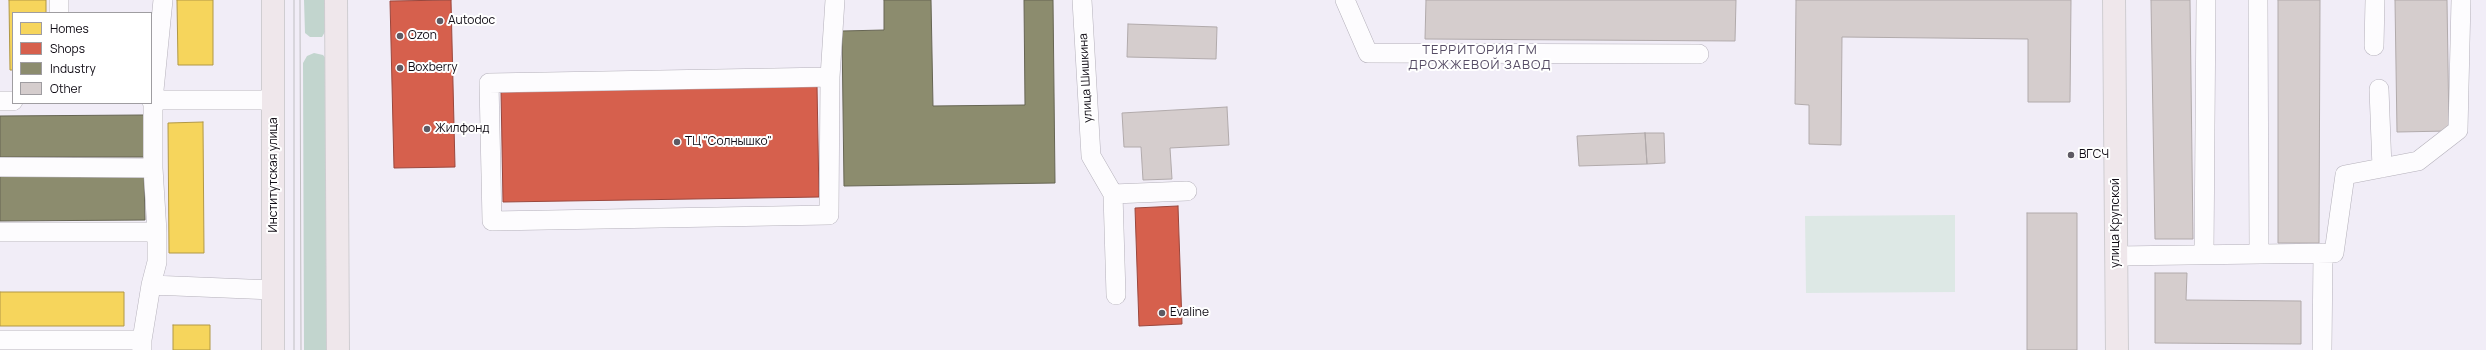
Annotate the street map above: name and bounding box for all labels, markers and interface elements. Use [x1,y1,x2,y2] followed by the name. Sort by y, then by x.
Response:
[12,12,152,104] legend
[448,14,495,28] place label: Autodoc
[435,16,445,26] marker: Autodoc
[50,20,89,37] text: Homes
[408,29,437,43] place label: Ozon
[395,31,405,41] marker: Ozon
[1076,33,1096,123] street label: улица Шишкина
[50,40,85,57] text: Shops
[1408,42,1552,73] district label: ТЕРРИТОРИЯ ГМ ДРОЖЖЕВОЙ ЗАВОД
[50,60,96,77] text: Industry
[408,61,458,75] place label: Boxberry
[395,63,405,73] marker: Boxberry
[50,80,82,97] text: Other
[267,117,281,233] street label: Институтская улица
[435,122,489,136] place label: Жилфонд
[422,124,432,134] marker: Жилфонд
[685,135,772,149] place label: ТЦ "Солнышко"
[672,137,682,147] marker: ТЦ "Солнышко"
[2079,148,2109,162] place label: ВГСЧ
[2066,150,2076,160] marker: ВГСЧ
[2109,178,2123,268] street label: улица Крупской
[1170,306,1209,320] place label: Evaline
[1157,308,1167,318] marker: Evaline

